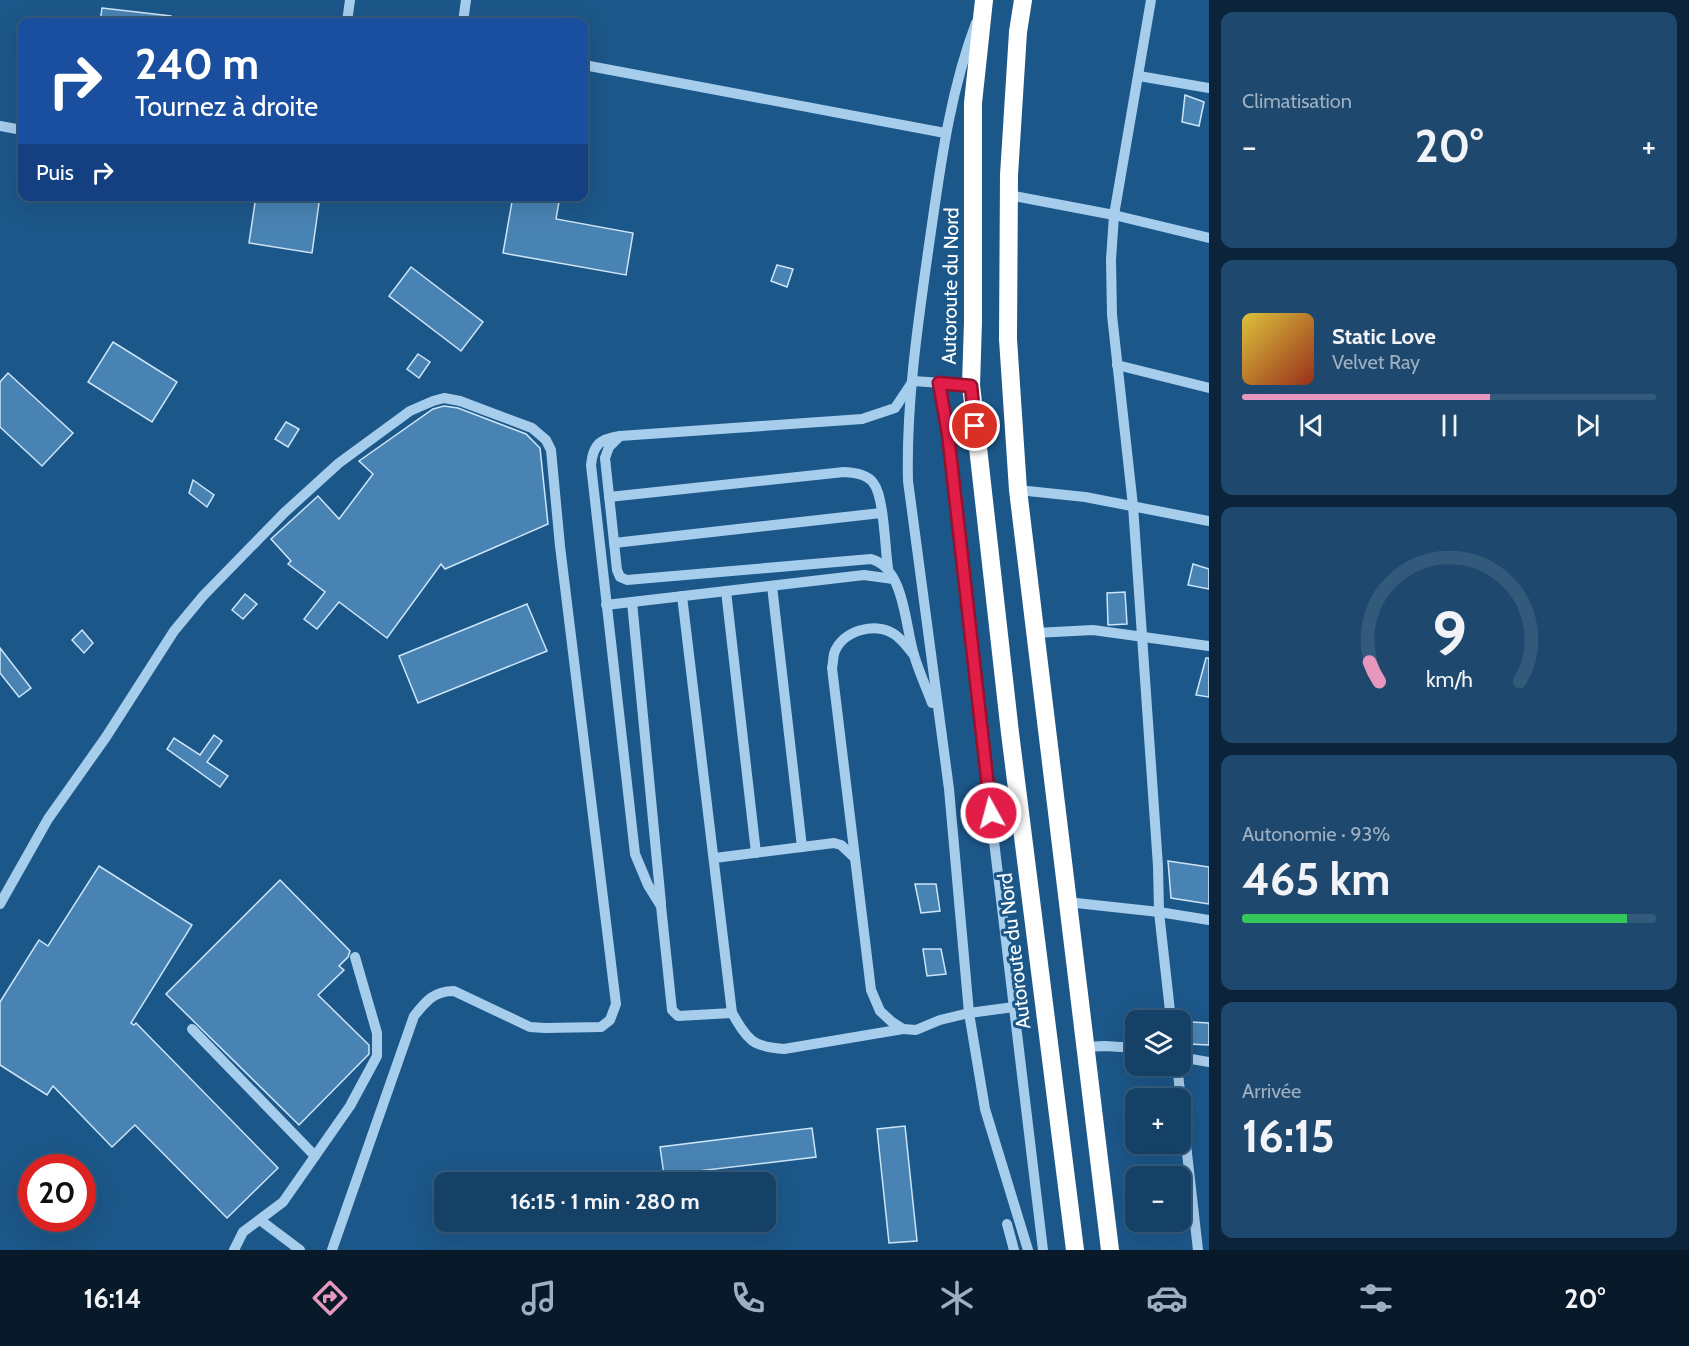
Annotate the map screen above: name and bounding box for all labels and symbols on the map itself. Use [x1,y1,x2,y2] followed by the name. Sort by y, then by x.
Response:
[937,207,963,365] street label: Autoroute du Nord
[949,400,1000,451] pin
[959,781,1023,845] position arrow
[993,872,1035,1030] street label: Autoroute du Nord
[18,1154,96,1232] speed limit sign: 20

